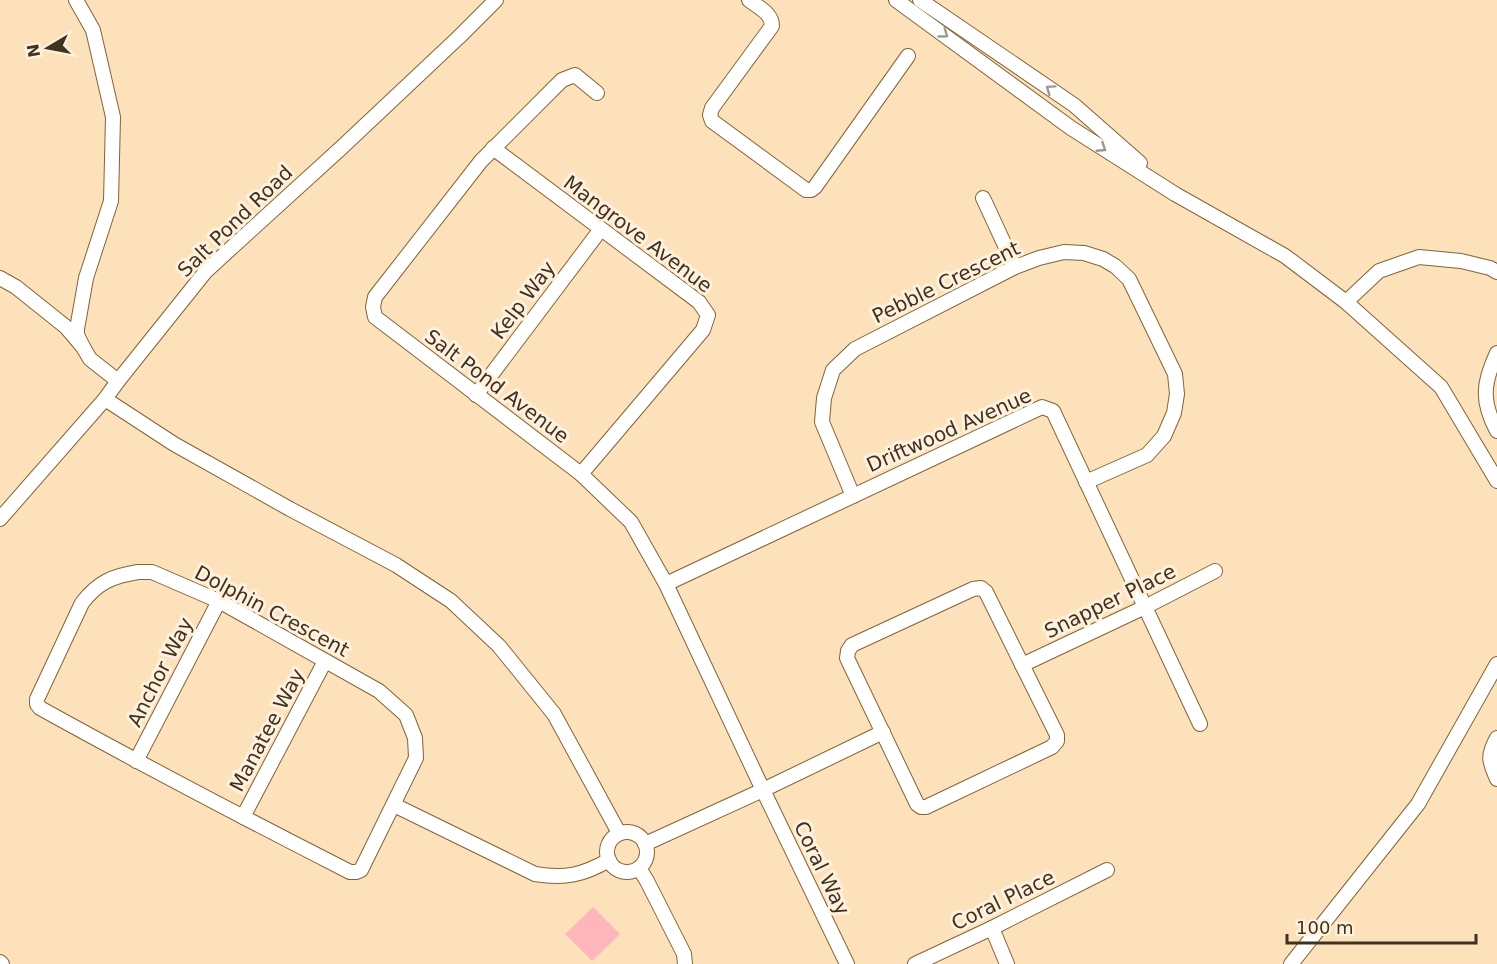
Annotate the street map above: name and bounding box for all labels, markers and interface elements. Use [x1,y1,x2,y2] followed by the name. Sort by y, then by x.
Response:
[18,18,78,78] north arrow
[937,27,948,38] one-way arrow
[23,42,44,59] text: N
[1046,85,1057,96] one-way arrow
[1096,140,1107,151] one-way arrow
[173,160,297,282] street label: Salt Pond Road
[559,170,717,298] street label: Mangrove Avenue
[868,236,1024,328] street label: Pebble Crescent
[486,256,560,344] street label: Kelp Way
[420,324,574,448] street label: Salt Pond Avenue
[863,383,1035,477] street label: Driftwood Avenue
[1040,559,1180,643] street label: Snapper Place
[191,560,353,662] street label: Dolphin Crescent
[122,613,198,731] street label: Anchor Way
[225,664,310,796] street label: Manatee Way
[789,817,855,919] street label: Coral Way
[948,865,1058,935] street label: Coral Place
[1287,907,1476,945] scale bar
[1296,917,1354,938] text: 100 m

